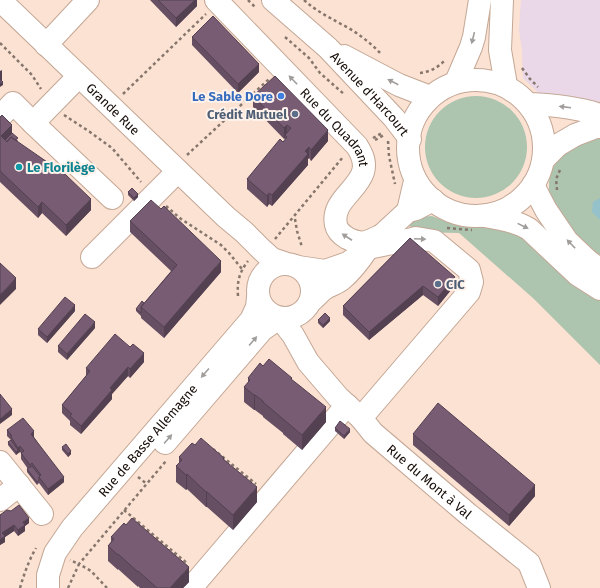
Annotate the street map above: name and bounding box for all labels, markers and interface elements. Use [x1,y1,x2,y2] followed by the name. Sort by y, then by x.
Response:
[470,32,476,45] one-way arrow
[327,49,412,139] street label: Avenue d'Harcourt
[288,75,298,85] one-way arrow
[388,79,399,86] one-way arrow
[83,80,143,138] street label: Grande Rue
[297,85,371,167] street label: Rue du Quadrant
[192,89,273,104] place label: Le Sable Dore
[276,91,286,101] marker: Le Sable Dore
[559,104,571,110] one-way arrow
[207,107,287,122] place label: Crédit Mutuel
[290,109,300,119] marker: Crédit Mutuel
[27,160,95,175] place label: Le Florilège
[14,162,24,172] marker: Le Florilège
[517,223,529,229] one-way arrow
[342,234,353,241] one-way arrow
[414,236,426,243] one-way arrow
[566,239,576,249] one-way arrow
[446,277,465,292] place label: CIC
[433,279,443,289] marker: CIC
[249,335,258,346] one-way arrow
[200,368,209,379] one-way arrow
[95,381,200,500] street label: Rue de Basse Allemagne
[164,434,173,445] one-way arrow
[384,441,475,522] street label: Rue du Mont à Val

